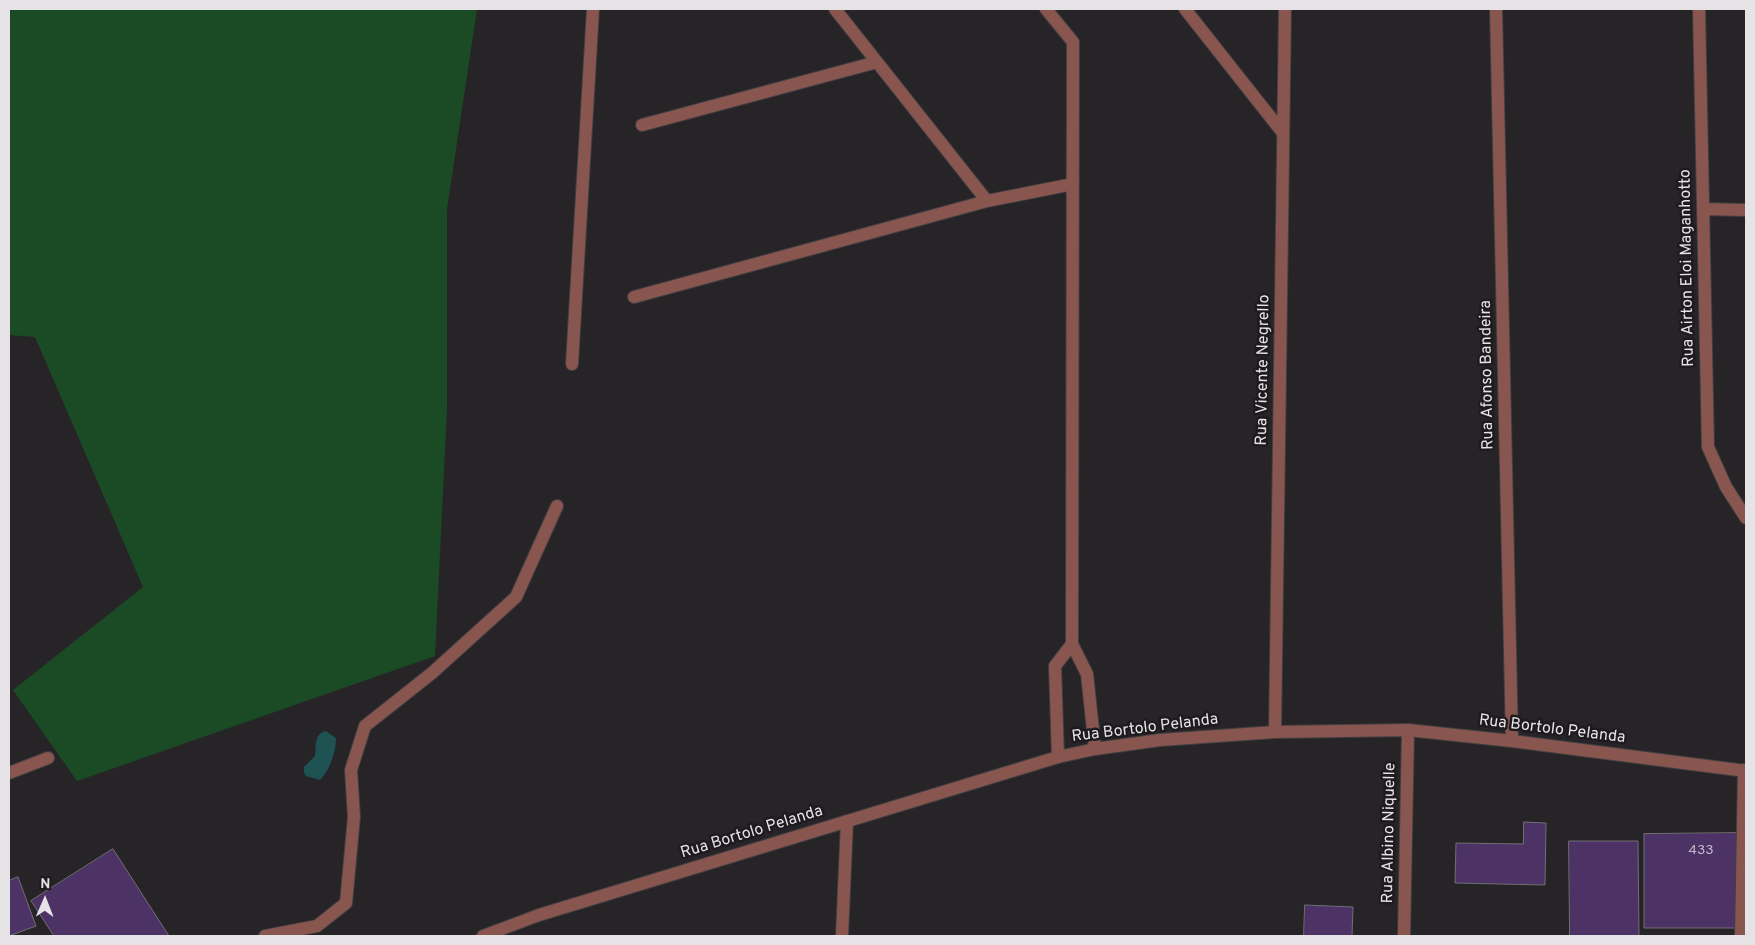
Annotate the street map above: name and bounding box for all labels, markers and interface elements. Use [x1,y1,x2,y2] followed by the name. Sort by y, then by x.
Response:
[1677,169,1699,367] street label: Rua Airton Eloi Maganhotto
[1253,294,1275,446] street label: Rua Vicente Negrello
[1477,300,1499,450] street label: Rua Afonso Bandeira
[1071,710,1219,748] street label: Rua Bortolo Pelanda
[1478,711,1626,749] street label: Rua Bortolo Pelanda
[1379,763,1401,903] street label: Rua Albino Niquelle
[679,802,825,864] street label: Rua Bortolo Pelanda
[1688,843,1714,859] house number: 433
[20,875,70,925] north arrow
[40,876,50,893] text: N

